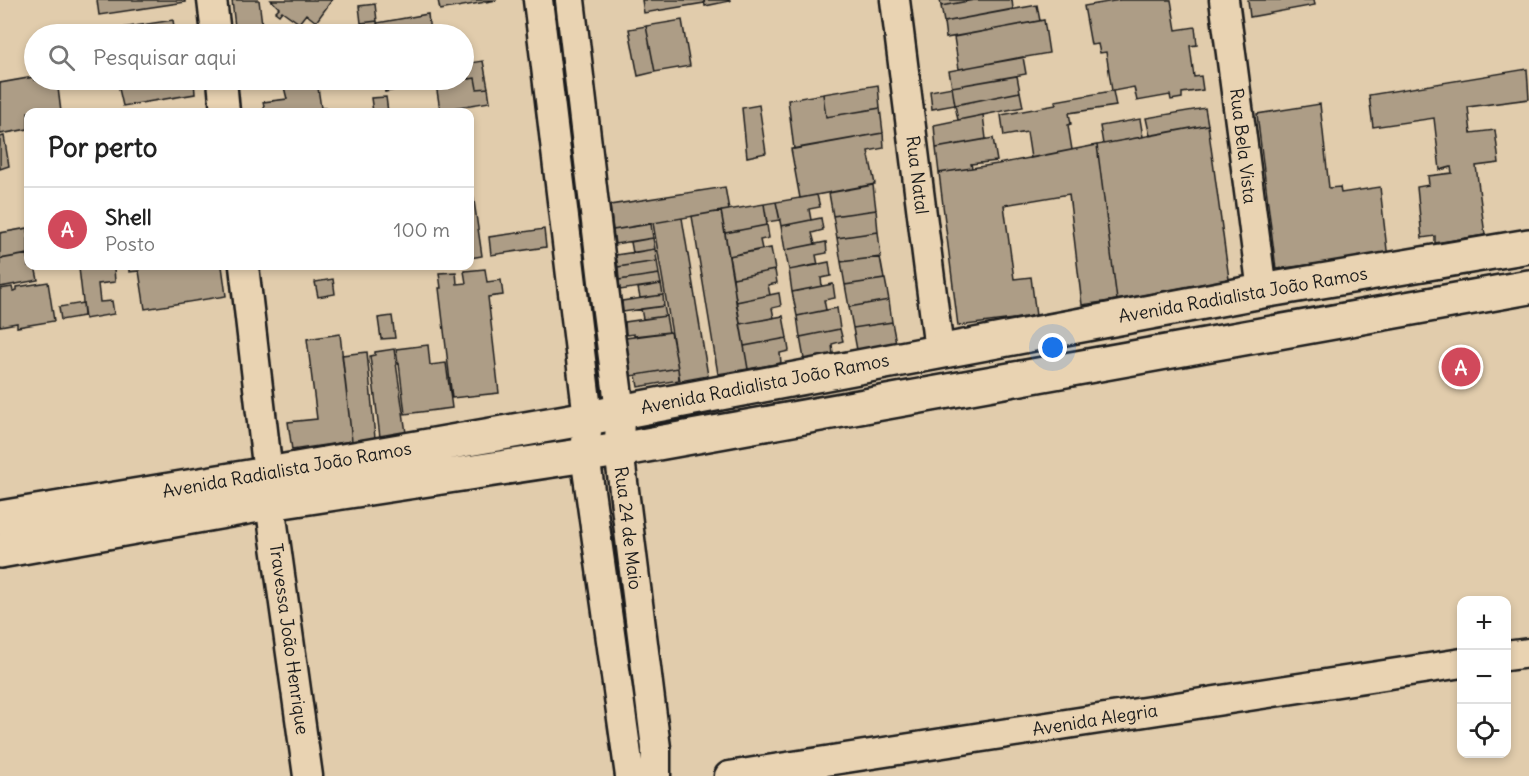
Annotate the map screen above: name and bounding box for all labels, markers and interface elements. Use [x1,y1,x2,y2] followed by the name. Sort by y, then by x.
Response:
[24,24,474,90] search box
[45,41,78,74] icon: search
[93,43,236,71] text: Pesquisar aqui
[1225,87,1262,205] street label: Rua Bela Vista
[48,131,157,164] text: Por perto
[901,134,934,216] street label: Rua Natal
[105,203,152,231] text: Shell
[61,217,74,242] text: A
[393,217,450,242] text: 100 m
[105,231,155,256] text: Posto
[1117,261,1369,328] street label: Avenida Radialista João Ramos
[1038,333,1067,362] your location
[1442,344,1480,389] pin: A
[639,348,891,419] street label: Avenida Radialista João Ramos
[161,436,413,503] street label: Avenida Radialista João Ramos
[610,465,647,591] street label: Rua 24 de Maio
[265,542,314,736] street label: Travessa João Henrique
[1457,596,1511,758] map controls
[1457,596,1511,650] button: +
[1457,650,1511,704] button: −
[1031,698,1159,741] street label: Avenida Alegria
[1457,704,1511,758] button: locate

